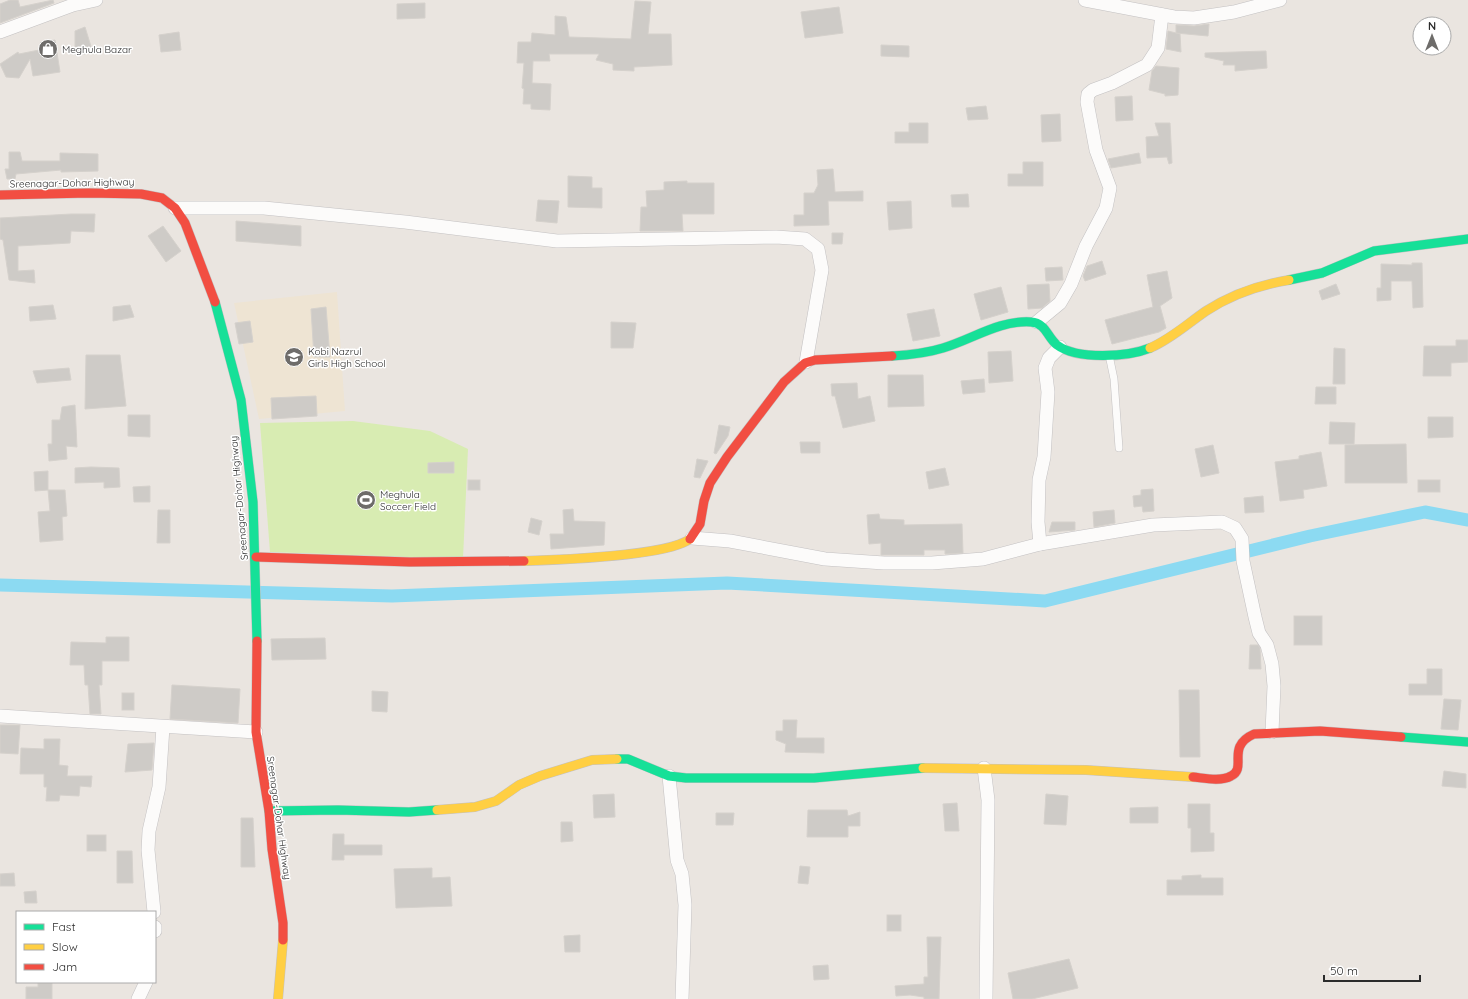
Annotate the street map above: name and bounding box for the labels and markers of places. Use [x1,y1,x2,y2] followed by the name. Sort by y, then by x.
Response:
[37,38,59,60] shop icon: Meghula Bazar
[62,43,132,56] place label: Meghula Bazar
[308,345,386,370] place label: Kobi Nazrul Girls High School
[283,346,305,368] school or university icon: Kobi Nazrul Girls High School
[380,488,436,513] place label: Meghula Soccer Field
[355,489,377,511] sports icon: Meghula Soccer Field

